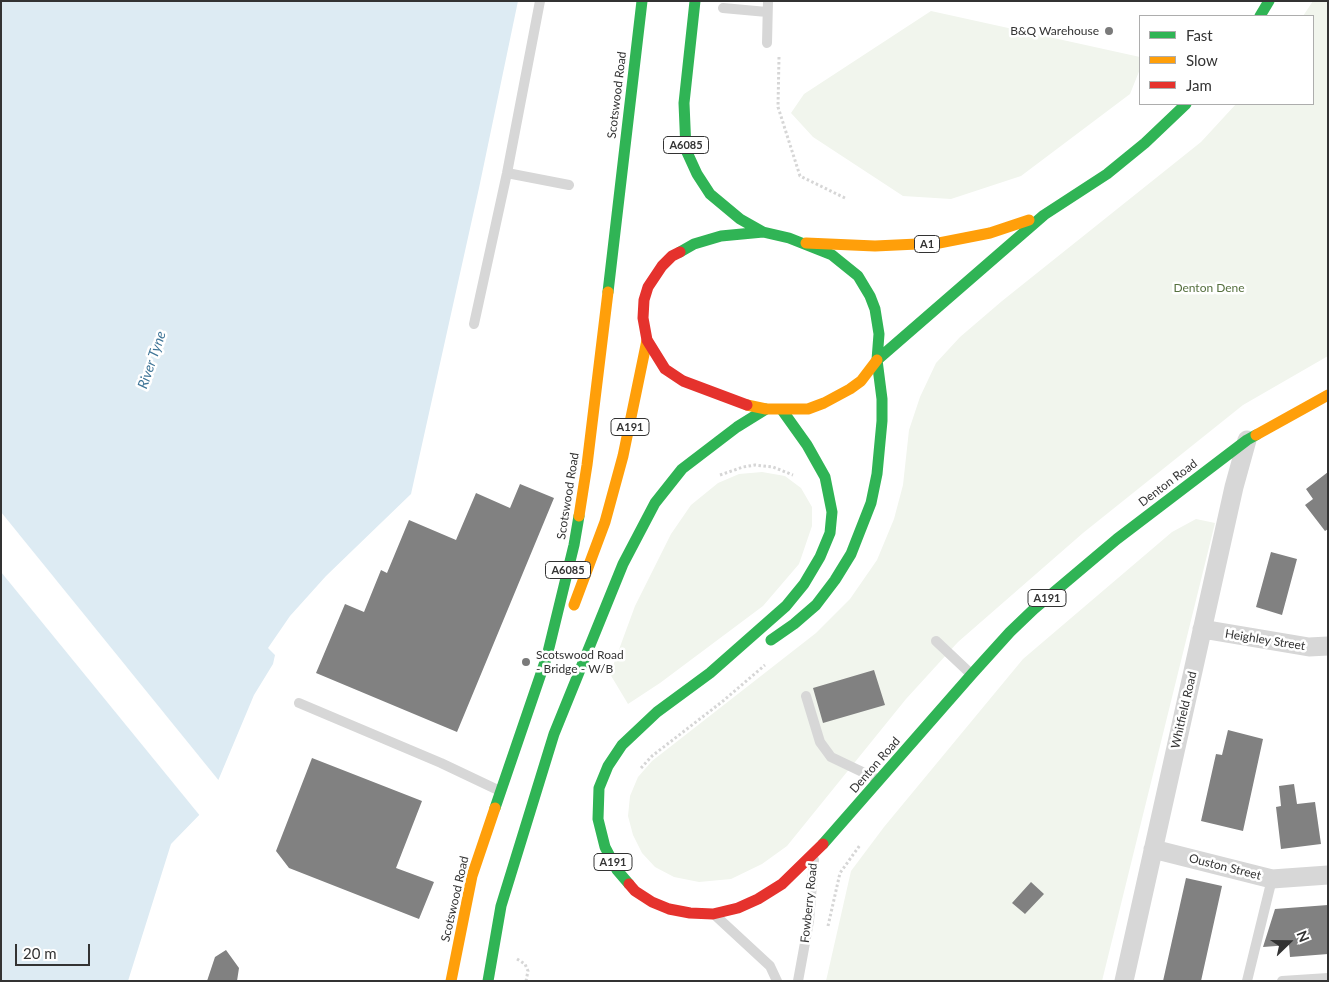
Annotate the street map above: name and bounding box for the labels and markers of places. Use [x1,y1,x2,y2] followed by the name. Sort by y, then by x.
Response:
[1010,24,1099,38] place label: B&Q Warehouse
[1103,25,1115,37] marker: B&Q Warehouse
[536,648,624,676] place label: Scotswood Road - Bridge - W/B
[520,656,532,668] marker: Scotswood Road - Bridge - W/B

